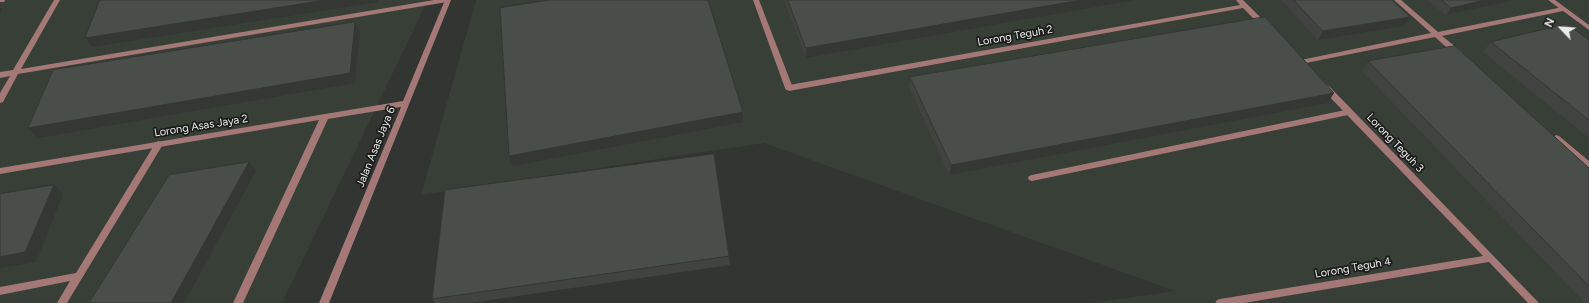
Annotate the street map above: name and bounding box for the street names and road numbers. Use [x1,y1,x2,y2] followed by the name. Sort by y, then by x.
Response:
[976,23,1054,49] street label: Lorong Teguh 2
[354,105,398,189] street label: Jalan Asas Jaya 6
[1364,111,1426,175] street label: Lorong Teguh 3
[153,112,249,140] street label: Lorong Asas Jaya 2
[1314,255,1392,281] street label: Lorong Teguh 4

